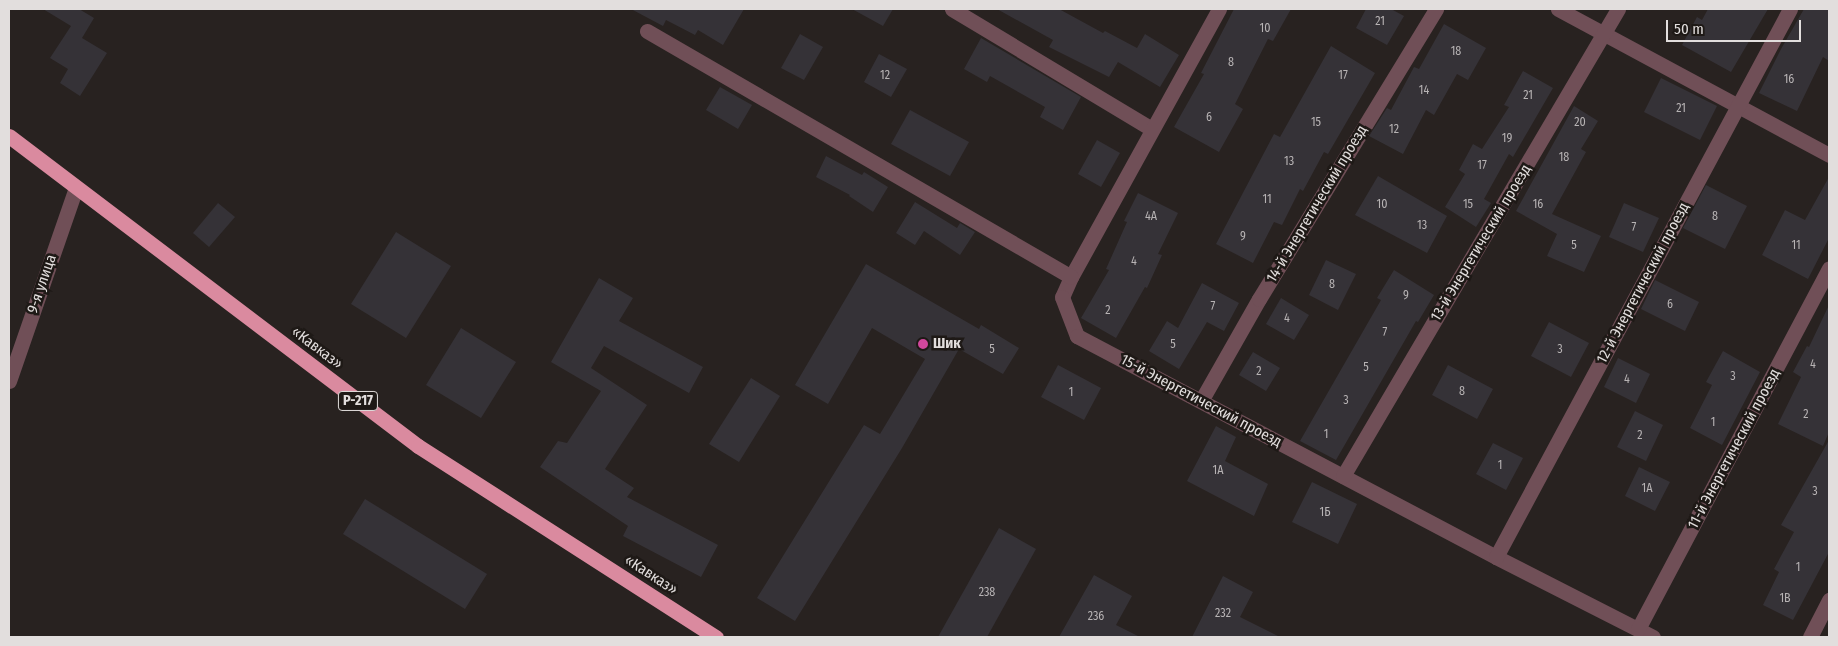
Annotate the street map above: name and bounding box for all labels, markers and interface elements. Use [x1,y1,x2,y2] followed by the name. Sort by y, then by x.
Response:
[1668,10,1803,42] scale bar
[1375,15,1385,29] house number: 21
[1674,20,1704,38] text: 50 m
[1260,22,1270,36] house number: 10
[1451,45,1461,59] house number: 18
[1228,56,1234,70] house number: 8
[880,69,890,83] house number: 12
[1338,69,1348,83] house number: 17
[1784,73,1794,87] house number: 16
[1419,84,1429,98] house number: 14
[1523,89,1533,103] house number: 21
[1676,102,1686,116] house number: 21
[1206,111,1212,125] house number: 6
[1311,116,1321,130] house number: 15
[1574,116,1586,130] house number: 20
[1263,122,1371,286] street label: 14-й Энергетический проезд
[1389,123,1399,137] house number: 12
[1502,132,1512,146] house number: 19
[1559,151,1569,165] house number: 18
[1284,155,1294,169] house number: 13
[1477,159,1487,173] house number: 17
[1427,161,1535,325] street label: 13-й Энергетический проезд
[1262,193,1272,207] house number: 11
[1377,198,1387,212] house number: 10
[1463,198,1473,212] house number: 15
[1533,198,1543,212] house number: 16
[1593,199,1693,367] street label: 12-й Энергетический проезд
[1145,210,1157,224] house number: 4А
[1712,210,1718,224] house number: 8
[1417,219,1427,233] house number: 13
[1632,221,1636,235] house number: 7
[1240,230,1246,244] house number: 9
[1571,239,1577,253] house number: 5
[1791,239,1801,253] house number: 11
[24,252,60,316] street label: 9-я улица
[1131,255,1137,269] house number: 4
[1329,278,1335,292] house number: 8
[1403,289,1409,303] house number: 9
[1667,298,1673,312] house number: 6
[1211,300,1215,314] house number: 7
[1105,304,1111,318] house number: 2
[1284,312,1290,326] house number: 4
[288,323,346,373] street label: «Кавказ»
[1383,326,1387,340] house number: 7
[933,335,961,353] place label: Шик
[917,338,929,350] marker: Шик
[1170,338,1176,352] house number: 5
[989,343,995,357] house number: 5
[1557,343,1563,357] house number: 3
[1117,351,1285,451] street label: 15-й Энергетический проезд
[1810,358,1816,372] house number: 4
[1363,361,1369,375] house number: 5
[1256,365,1262,379] house number: 2
[1684,366,1784,532] street label: 11-й Энергетический проезд
[1730,370,1736,384] house number: 3
[1624,373,1630,387] house number: 4
[1459,385,1465,399] house number: 8
[1069,386,1073,400] house number: 1
[337,390,379,412] road number: Р-217
[1343,394,1349,408] house number: 3
[1803,408,1809,422] house number: 2
[1711,416,1715,430] house number: 1
[1324,428,1328,442] house number: 1
[1637,429,1643,443] house number: 2
[1498,459,1502,473] house number: 1
[1213,464,1223,478] house number: 1А
[1642,482,1652,496] house number: 1А
[1812,485,1818,499] house number: 3
[1320,506,1330,520] house number: 1Б
[621,551,681,599] street label: «Кавказ»
[1796,561,1800,575] house number: 1
[979,586,995,600] house number: 238
[1779,592,1791,606] house number: 1В
[1215,607,1231,621] house number: 232
[1088,610,1104,624] house number: 236

